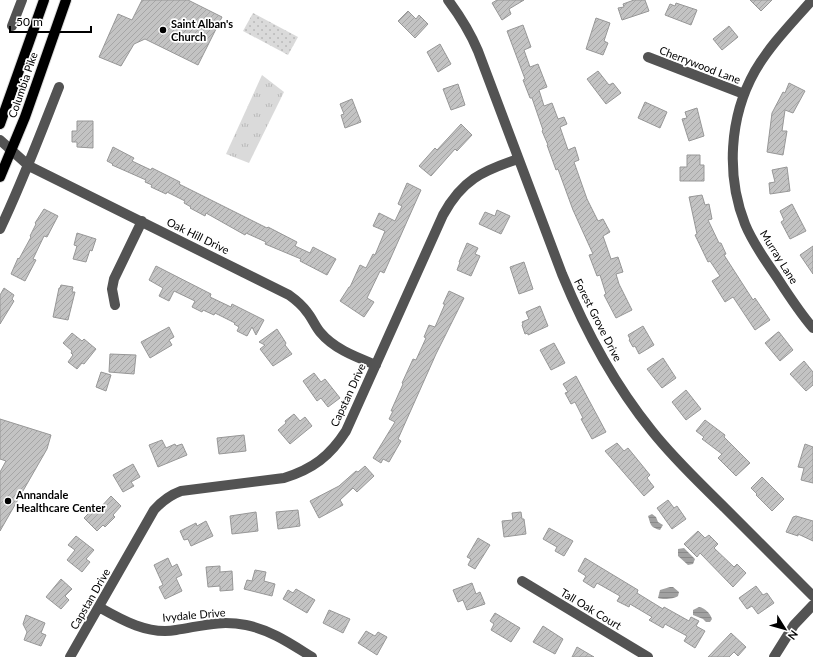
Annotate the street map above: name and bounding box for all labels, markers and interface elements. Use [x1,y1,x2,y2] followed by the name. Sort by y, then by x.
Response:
[10,8,91,34] scale bar
[16,14,43,29] text: 50 m
[171,17,233,43] place label: Saint Alban's Church
[158,25,168,35] marker: Saint Alban's Church
[658,43,743,86] street label: Cherrywood Lane
[5,50,40,119] street label: Columbia Pike
[165,215,232,256] street label: Oak Hill Drive
[758,228,801,286] street label: Murray Lane
[572,276,625,364] street label: Forest Grove Drive
[327,361,368,429] street label: Capstan Drive
[15,488,106,514] place label: Annandale Healthcare Center
[3,496,13,506] marker: Annandale Healthcare Center
[67,566,112,632] street label: Capstan Drive
[558,585,624,632] street label: Tall Oak Court
[162,605,226,624] street label: Ivydale Drive
[765,609,805,649] north arrow
[786,628,801,643] text: N

